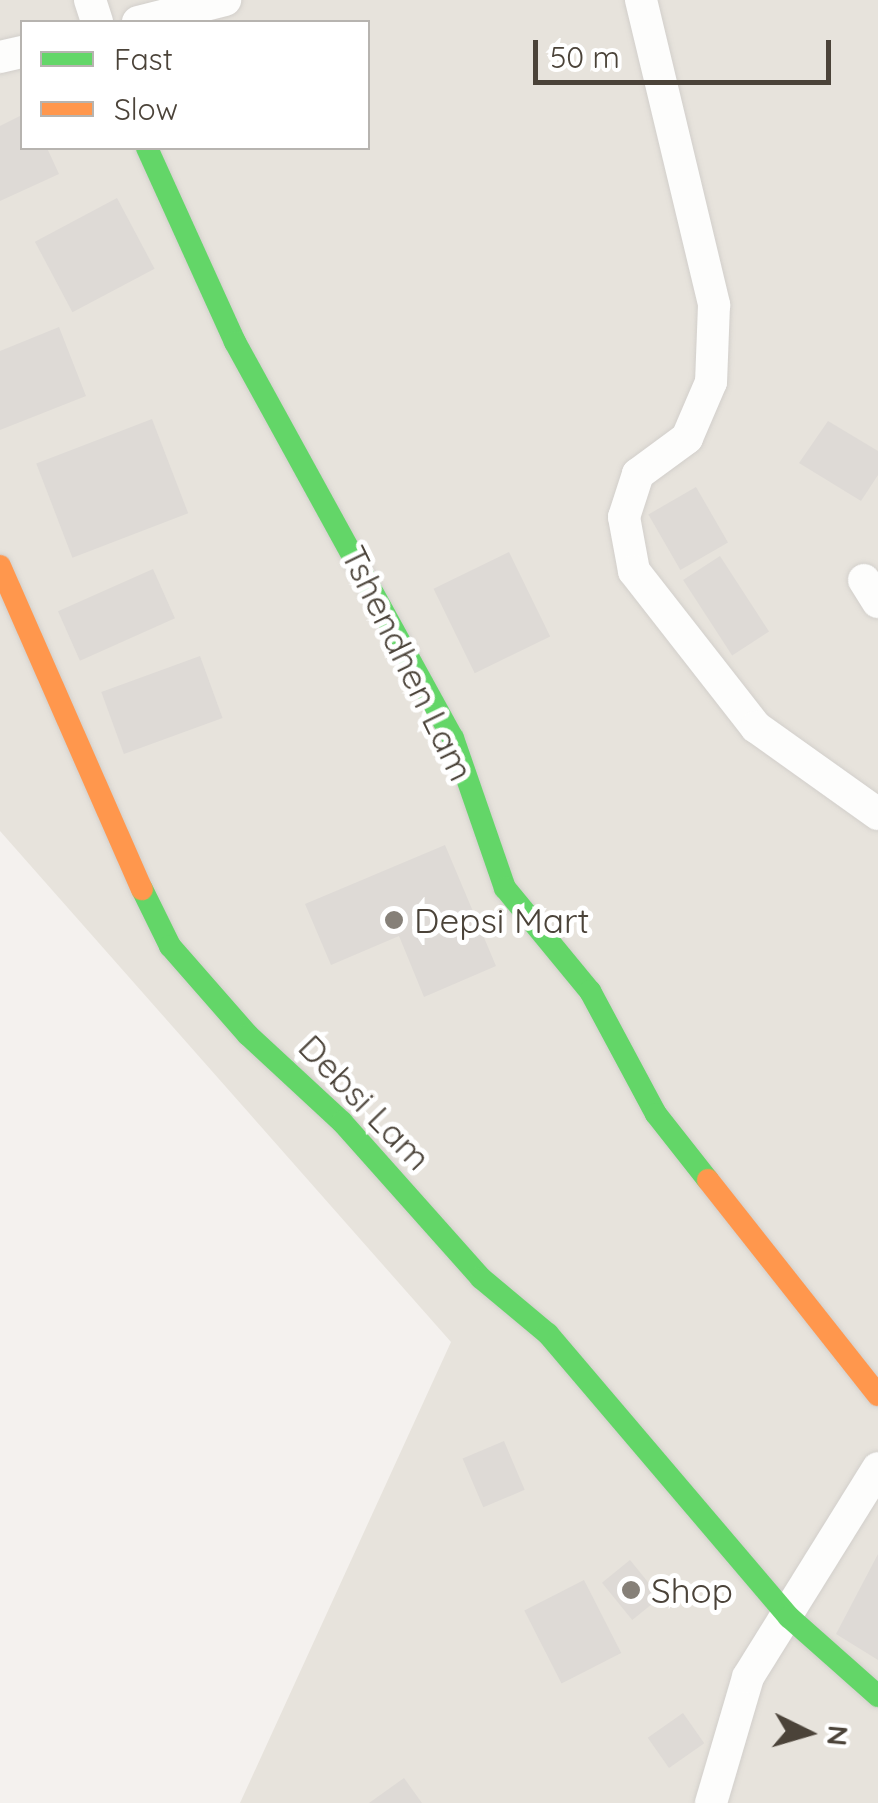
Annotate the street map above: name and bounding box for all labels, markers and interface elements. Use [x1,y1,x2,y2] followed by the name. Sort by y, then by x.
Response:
[20,20,370,150] legend
[538,20,836,82] scale bar
[550,38,620,76] text: 50 m
[114,40,173,78] text: Fast
[114,90,178,128] text: Slow
[333,539,483,787] street label: Tshendhen Lam
[414,899,589,941] place label: Depsi Mart
[383,909,405,931] marker: Depsi Mart
[290,1026,440,1178] street label: Debsi Lam
[651,1569,733,1611] place label: Shop
[620,1579,642,1601] marker: Shop
[758,1683,858,1783] north arrow
[820,1724,857,1747] text: N

